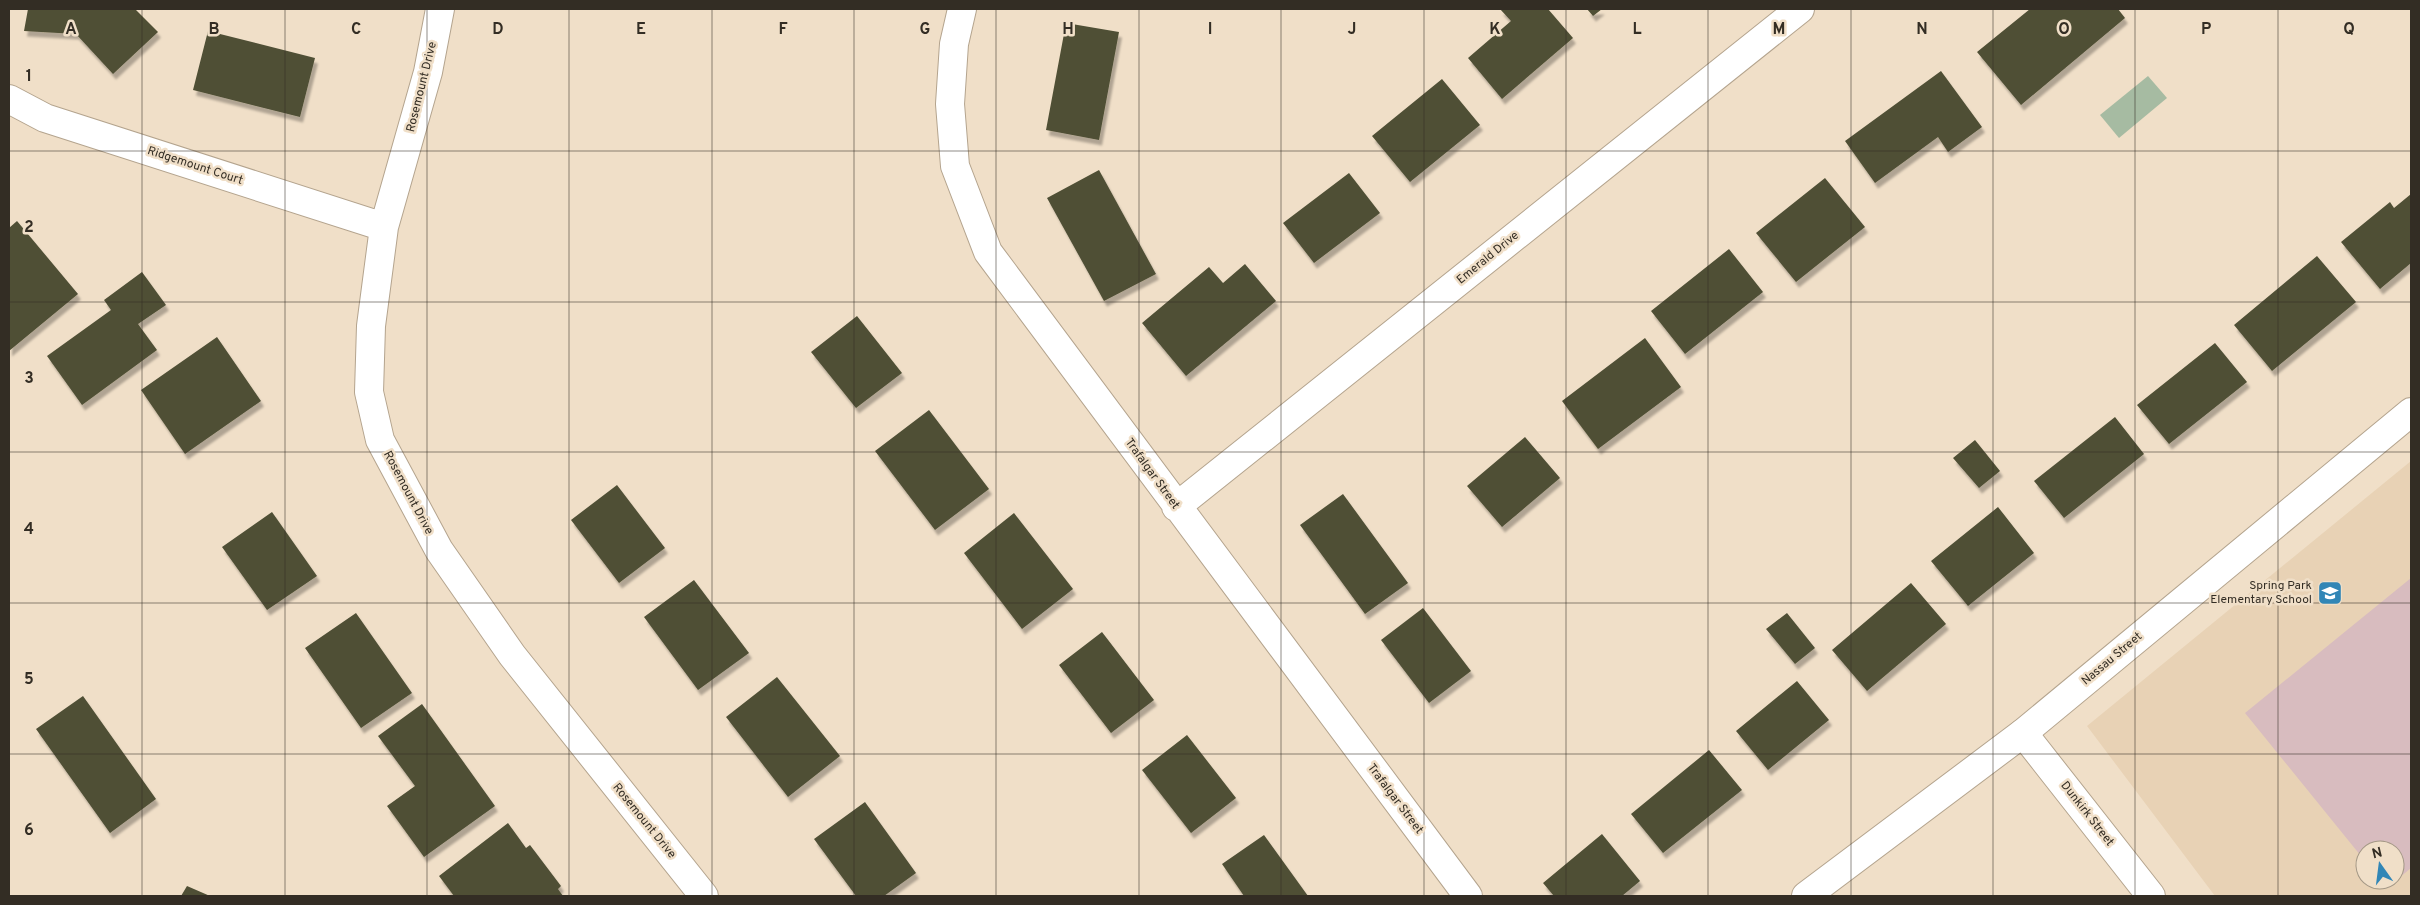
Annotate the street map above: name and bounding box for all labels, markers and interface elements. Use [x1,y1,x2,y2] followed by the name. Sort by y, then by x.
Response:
[65,20,77,40] text: A
[208,20,220,40] text: B
[351,20,361,40] text: C
[492,20,504,40] text: D
[636,20,646,40] text: E
[778,20,788,40] text: F
[920,20,930,40] text: G
[1062,20,1074,40] text: H
[1208,20,1212,40] text: I
[1348,20,1356,40] text: J
[1489,20,1501,40] text: K
[1632,20,1642,40] text: L
[1773,20,1785,40] text: M
[1916,20,1928,40] text: N
[2058,20,2070,40] text: O
[2201,20,2211,40] text: P
[2343,20,2355,40] text: Q
[403,40,441,134] street label: Rosemount Drive
[26,67,32,87] text: 1
[145,143,245,189] street label: Ridgemount Court
[24,218,34,238] text: 2
[1453,228,1523,288] street label: Emerald Drive
[24,369,34,389] text: 3
[1121,435,1183,513] street label: Trafalgar Street
[379,448,437,538] street label: Rosemount Drive
[24,520,34,540] text: 4
[2210,578,2312,608] place label: Spring Park Elementary School
[2317,580,2343,606] school or university icon: Spring Park Elementary School
[2078,629,2146,689] street label: Nassau Street
[24,670,34,690] text: 5
[1363,761,1427,837] street label: Trafalgar Street
[2057,778,2117,850] street label: Dunkirk Street
[609,780,679,862] street label: Rosemount Drive
[24,821,34,841] text: 6
[2355,840,2405,890] north arrow
[2370,844,2384,863] text: N

